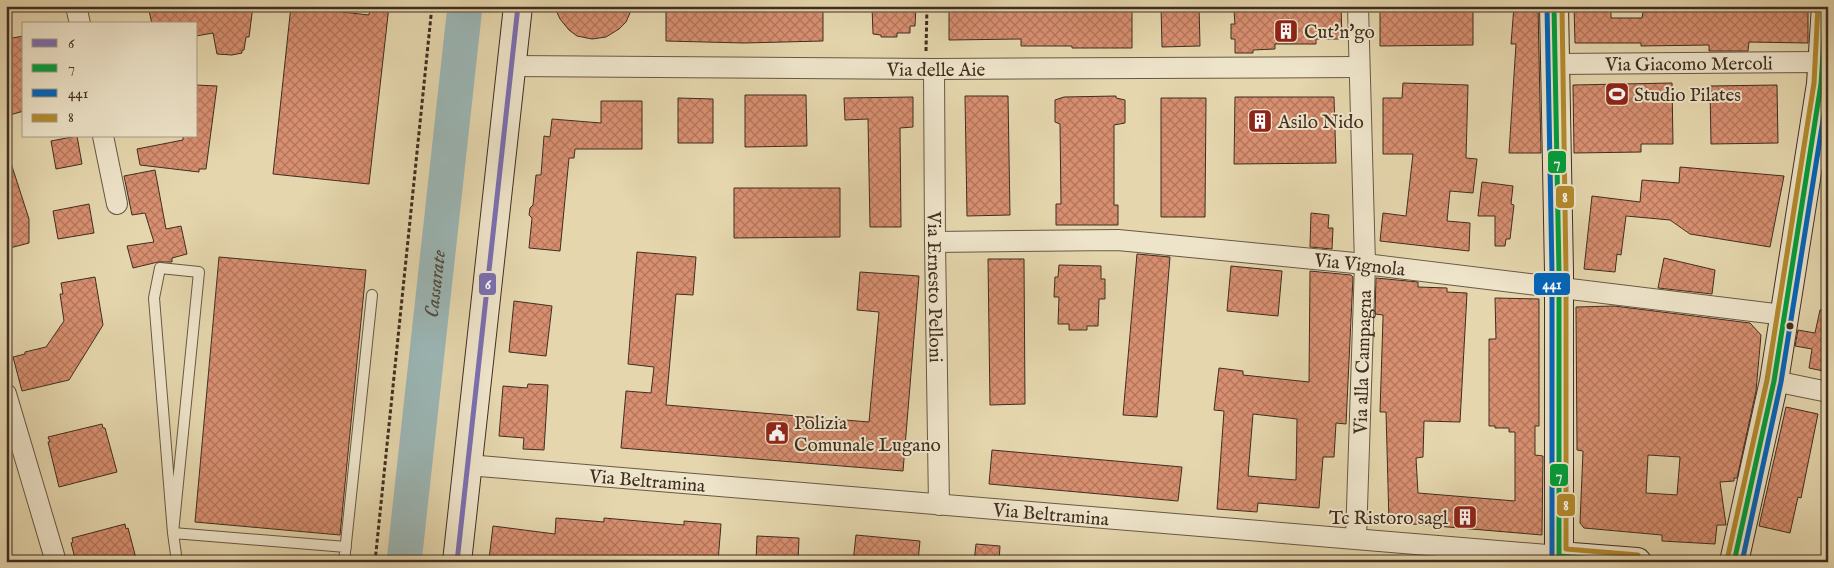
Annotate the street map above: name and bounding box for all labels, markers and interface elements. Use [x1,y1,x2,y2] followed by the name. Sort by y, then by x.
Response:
[1273,18,1299,44] building icon: Cut'n'go
[1304,21,1375,45] place label: Cut'n'go
[22,22,198,138] legend
[68,34,75,53] text: 6
[1604,52,1773,78] street label: Via Giacomo Mercoli
[68,58,75,77] text: 7
[886,59,986,83] street label: Via delle Aie
[1604,81,1630,107] sports icon: Studio Pilates
[68,84,88,103] text: 441
[1634,84,1741,108] place label: Studio Pilates
[68,108,74,127] text: 8
[1247,108,1273,134] building icon: Asilo Nido
[1277,111,1364,135] place label: Asilo Nido
[1547,150,1567,174] line badge: 7
[1554,154,1561,172] text: 7
[1555,185,1575,209] line badge: 8
[1562,189,1568,207] text: 8
[921,210,947,363] street label: Via Ernesto Pelloni
[420,248,452,319] water label: Cassarate
[1312,249,1407,283] street label: Via Vignola
[478,272,497,296] line badge: 6
[1533,272,1571,296] line badge: 441
[485,276,492,294] text: 6
[1543,276,1561,294] text: 441
[1349,289,1378,436] street label: Via alla Campagna
[1785,321,1795,331] unlabelled marker
[794,412,941,458] place label: Polizia Comunale Lugano
[764,420,790,446] public building icon: Polizia Comunale Lugano
[1549,463,1569,487] line badge: 7
[587,465,707,499] street label: Via Beltramina
[1556,467,1563,485] text: 7
[1556,493,1576,517] line badge: 8
[1563,497,1569,515] text: 8
[991,499,1111,533] street label: Via Beltramina
[1452,504,1478,530] building icon: Tc Ristoro sagl
[1329,507,1449,531] place label: Tc Ristoro sagl

